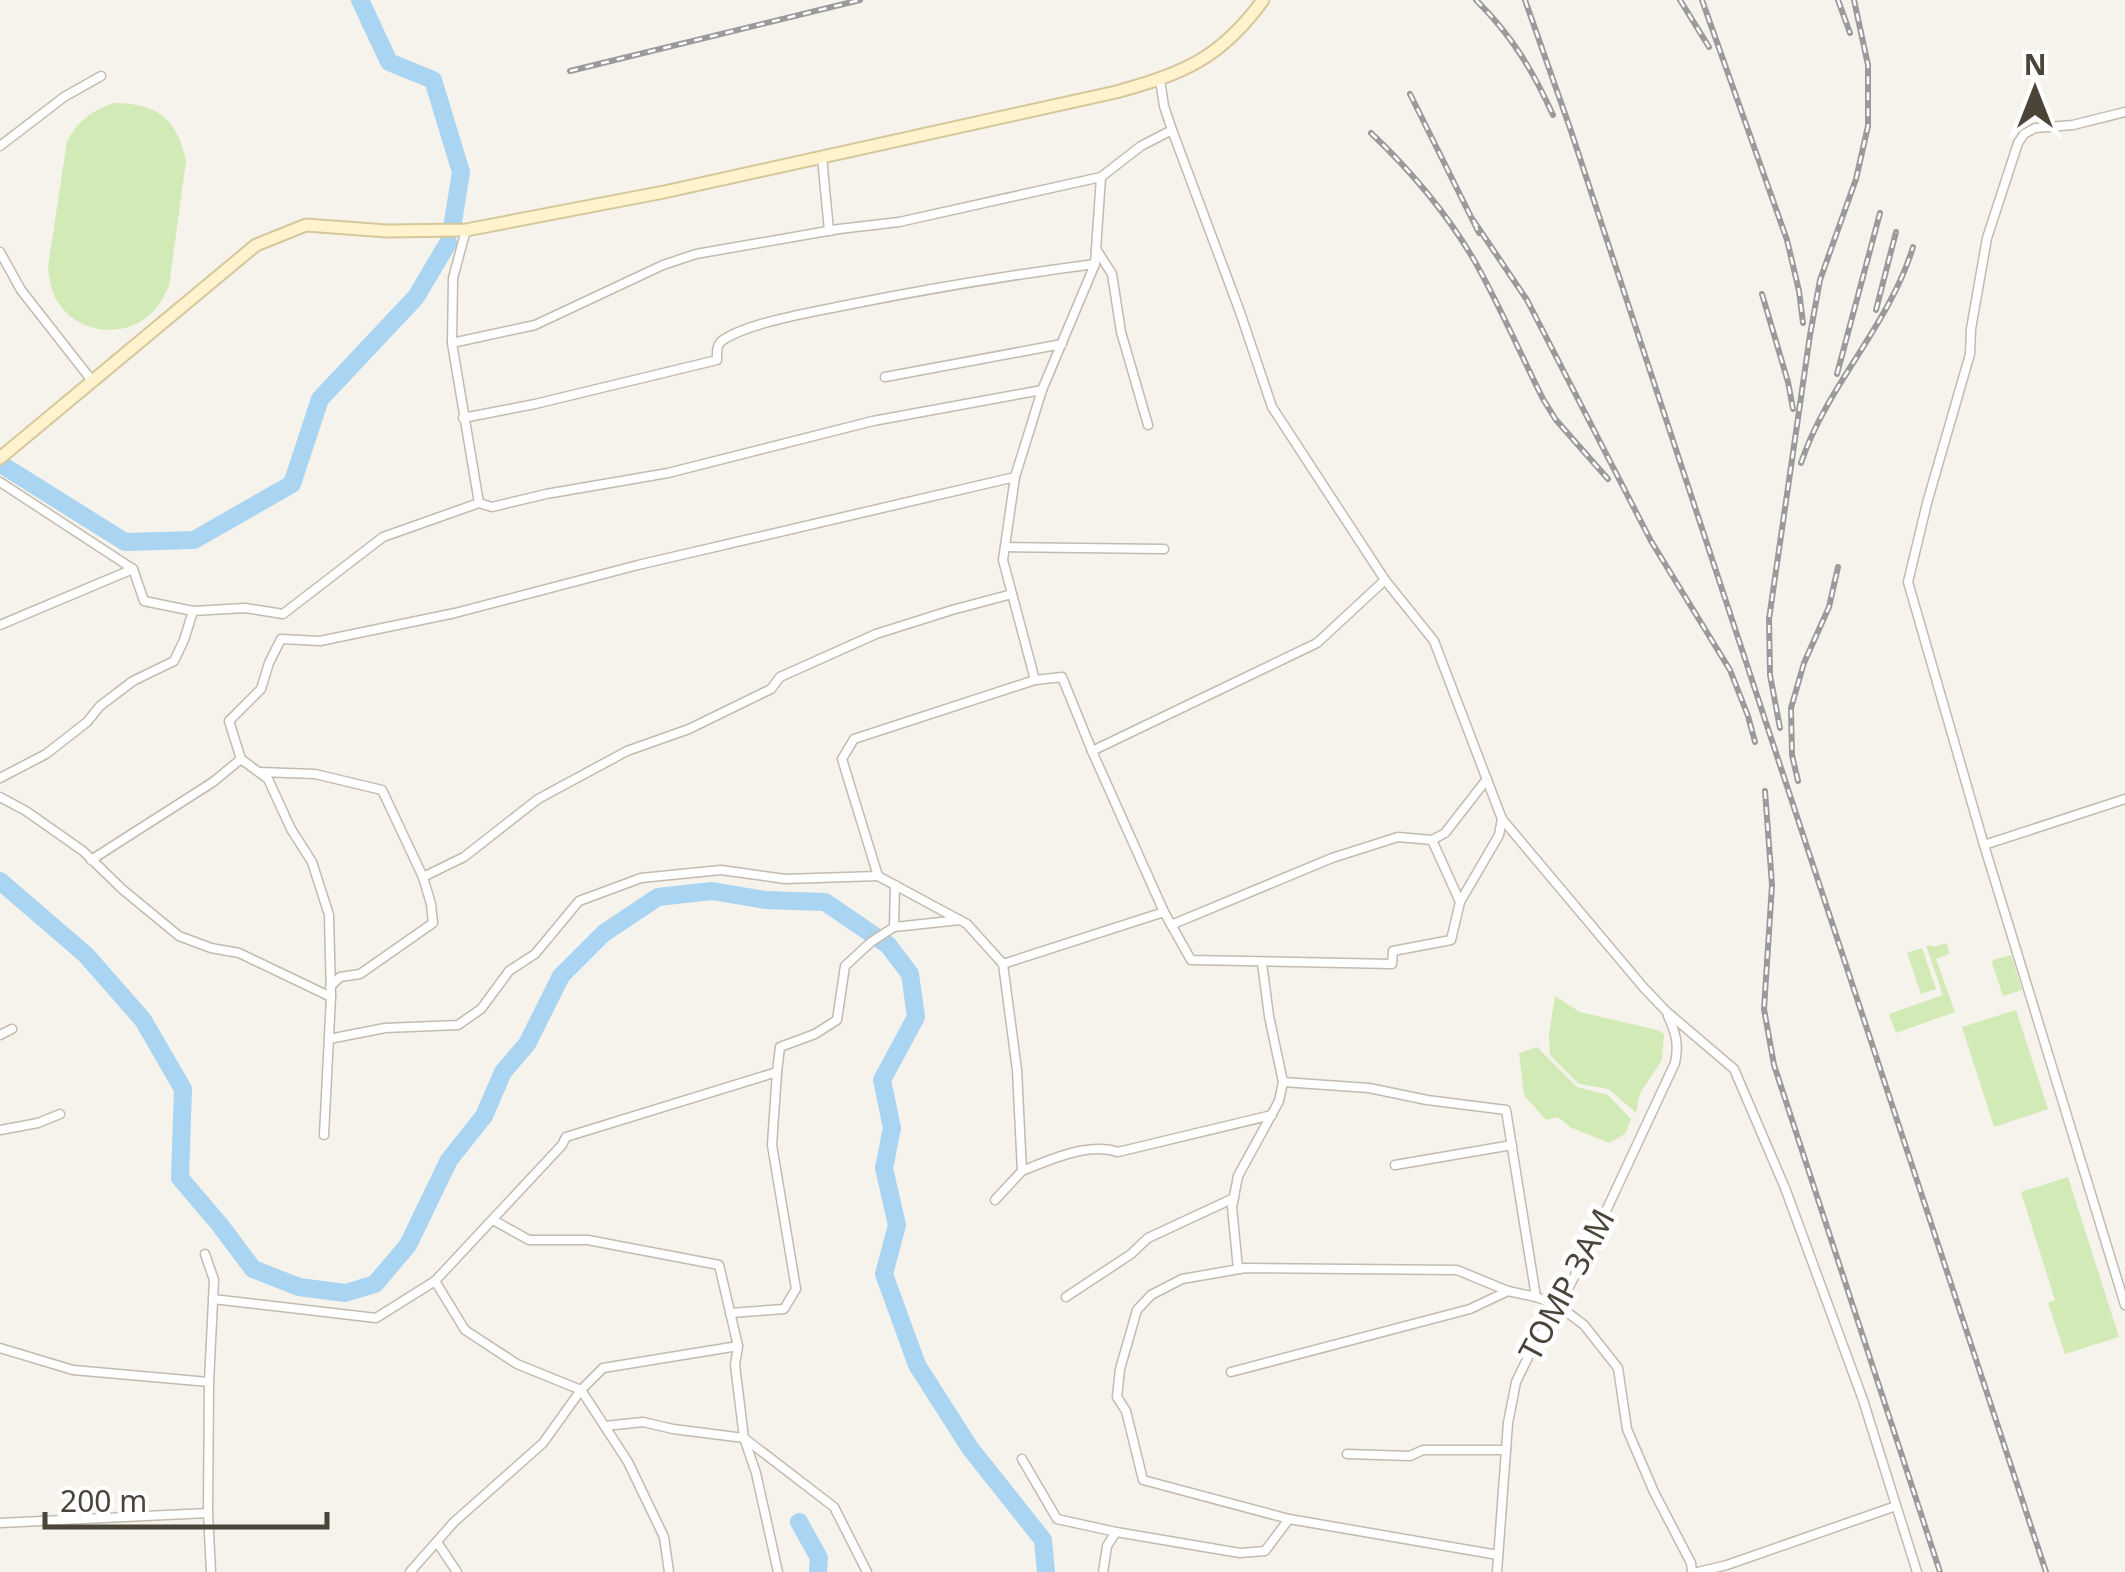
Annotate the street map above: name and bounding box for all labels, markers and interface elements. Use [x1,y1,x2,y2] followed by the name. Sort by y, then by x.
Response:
[1985,40,2085,140] north arrow
[2024,45,2046,83] text: N
[1508,1201,1624,1368] street label: ТОМР ЗАМ
[45,1467,328,1529] scale bar
[60,1480,147,1521] text: 200 m

